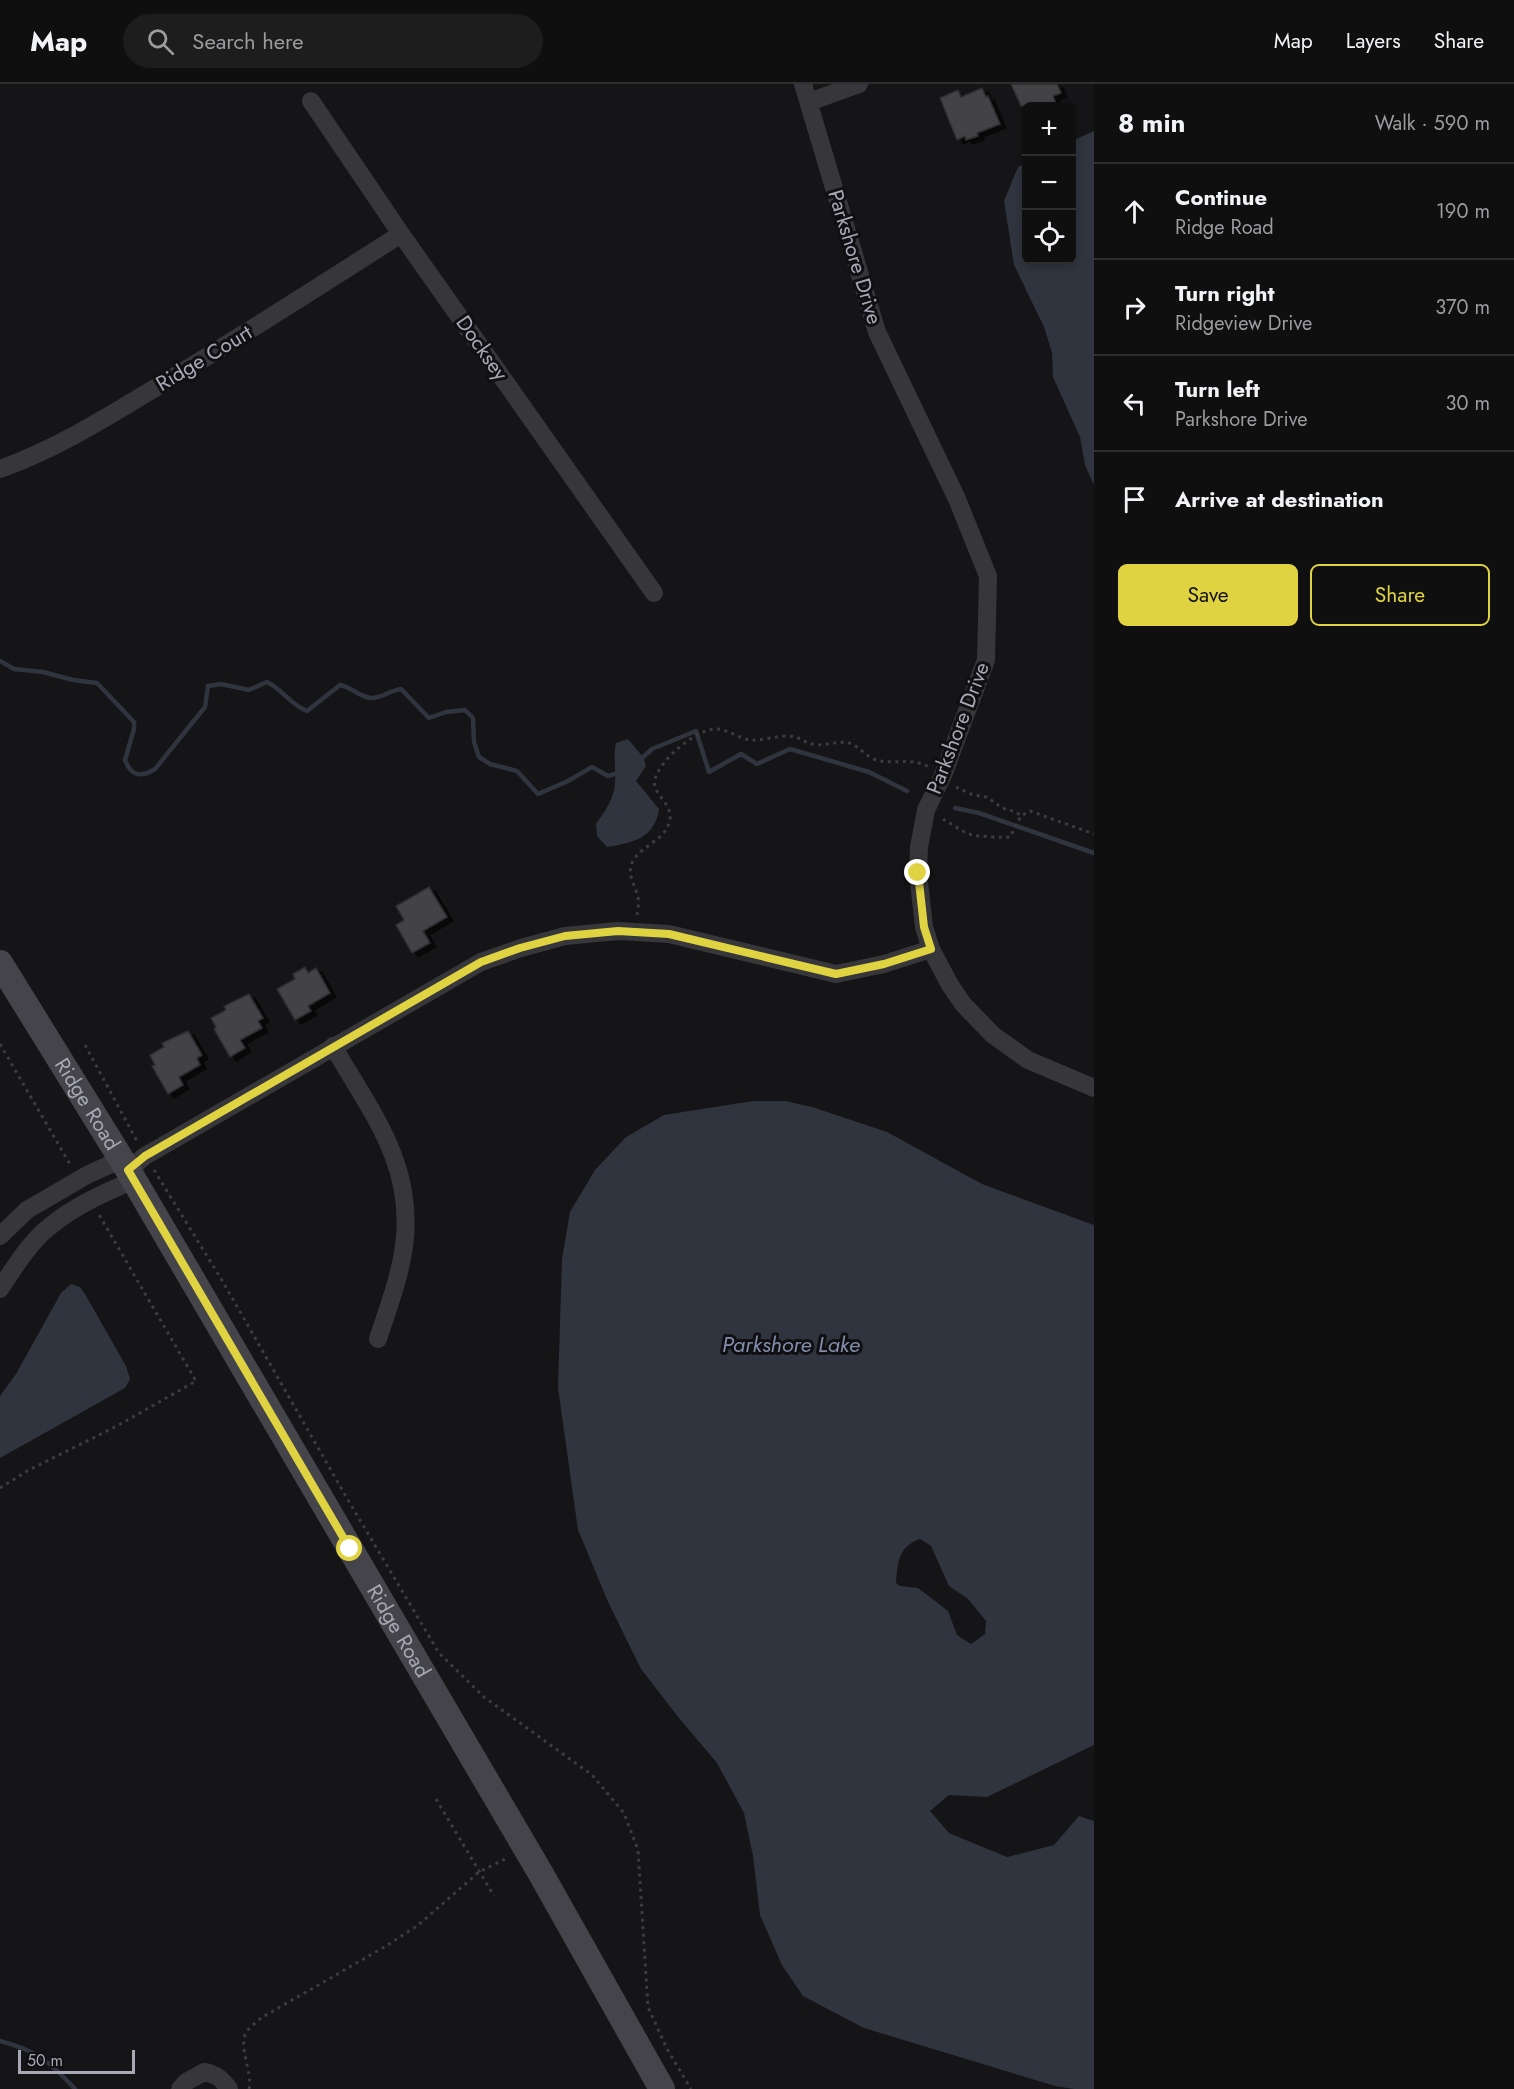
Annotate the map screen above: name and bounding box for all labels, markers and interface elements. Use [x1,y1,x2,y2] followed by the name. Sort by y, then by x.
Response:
[123,14,543,68] search box
[30,21,87,62] text: Map
[144,25,177,58] icon: search
[192,25,304,57] text: Search here
[1274,26,1313,56] text: Map
[1346,26,1401,56] text: Layers
[1434,26,1484,56] text: Share
[1022,102,1076,264] map controls
[1022,102,1076,156] button: +
[1118,104,1186,142] text: 8 min
[1375,109,1490,138] text: Walk · 590 m
[1022,156,1076,210] button: −
[1175,181,1267,213] text: Continue
[820,186,890,328] street label: Parkshore Drive
[1118,195,1151,228] icon: ahead
[1436,197,1490,226] text: 190 m
[1022,210,1076,264] button: locate
[1175,213,1274,242] text: Ridge Road
[1175,277,1275,309] text: Turn right
[1118,291,1151,324] icon: right
[1435,293,1490,322] text: 370 m
[449,309,516,387] street label: Docksey
[1175,309,1312,338] text: Ridgeview Drive
[150,317,258,399] street label: Ridge Court
[1175,373,1260,405] text: Turn left
[1118,387,1151,420] icon: left
[1445,389,1490,418] text: 30 m
[1175,405,1307,434] text: Parkshore Drive
[1118,483,1151,516] icon: arrive
[1175,483,1384,515] text: Arrive at destination
[1118,564,1298,626] button: Save
[1310,564,1490,626] button: Share
[919,658,997,798] street label: Parkshore Drive
[904,859,930,885] route end
[47,1052,127,1156] street label: Ridge Road
[722,1328,860,1360] water label: Parkshore Lake
[336,1535,362,1561] route start
[359,1579,438,1683] street label: Ridge Road
[18,2047,135,2074] scale bar
[27,2049,63,2072] text: 50 m

